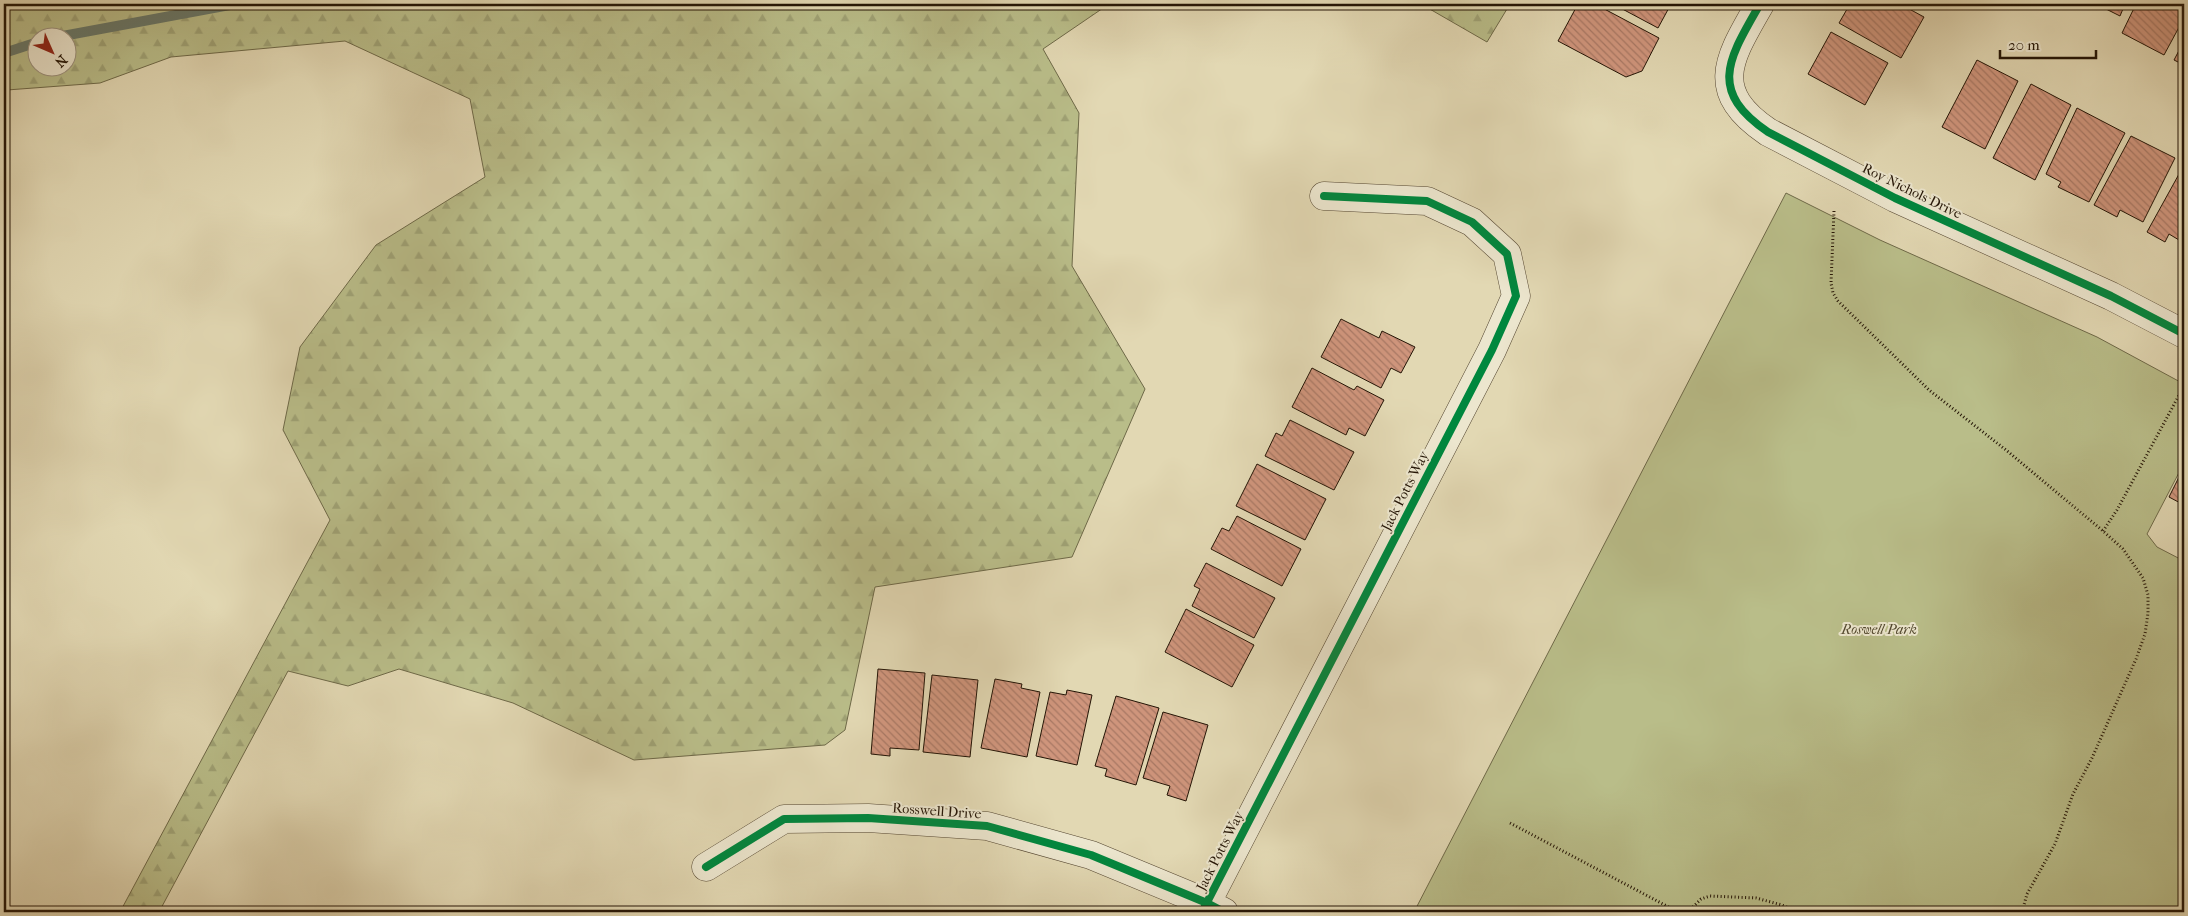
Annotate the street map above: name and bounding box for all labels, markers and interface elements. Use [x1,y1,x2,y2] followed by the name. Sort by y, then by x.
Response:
[28,28,78,78] north arrow
[2000,28,2097,60] scale bar
[2008,36,2040,54] text: 20 m
[51,51,71,71] text: N
[1859,160,1965,223] street label: Roy Nichols Drive
[1377,448,1433,535] street label: Jack Potts Way
[1840,621,1917,638] park label: Roswell Park
[892,799,982,823] street label: Rosswell Drive
[1192,808,1248,895] street label: Jack Potts Way

